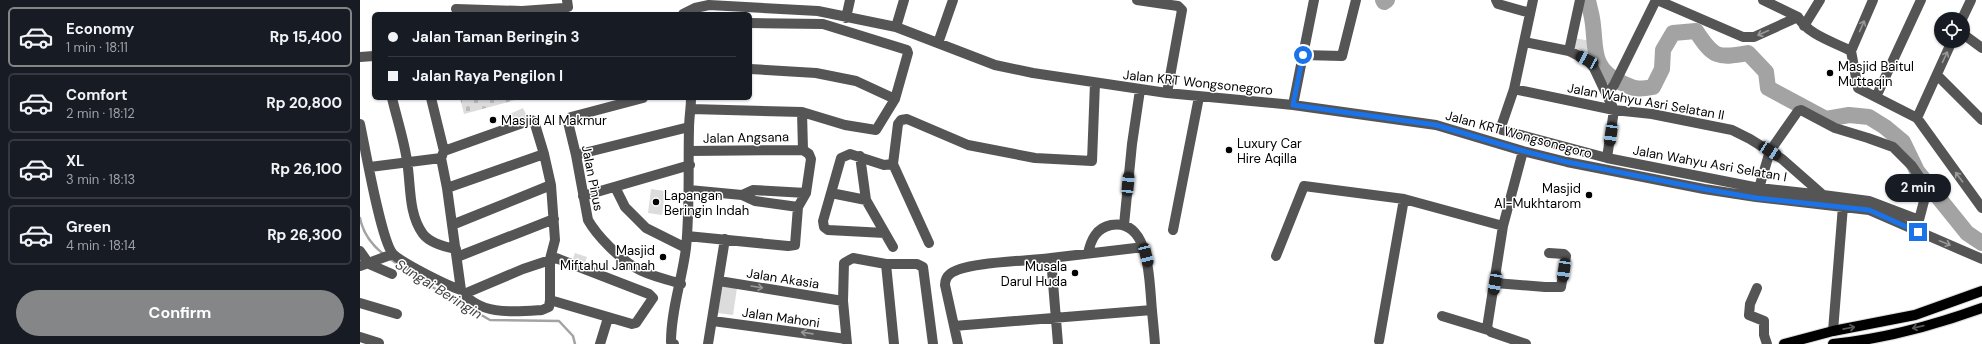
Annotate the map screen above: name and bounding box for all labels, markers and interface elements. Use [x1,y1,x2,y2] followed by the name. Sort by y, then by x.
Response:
[1934,12,1970,48] map controls
[1934,12,1970,48] button: locate
[18,19,54,55] icon: car
[66,19,134,39] text: Economy
[1859,20,1866,32] one-way arrow
[270,27,342,47] text: Rp 15,400
[412,27,580,47] text: Jalan Taman Beringin 3
[1757,30,1769,37] one-way arrow
[66,39,128,56] text: 1 min · 18:11
[1294,46,1312,64] route start
[1574,49,1600,71] car
[1942,52,1949,64] one-way arrow
[1838,58,1914,90] place label: Masjid Baitul Muttaqin
[412,66,563,86] text: Jalan Raya Pengilon I
[1122,66,1274,99] street label: Jalan KRT Wongsonegoro
[1825,68,1835,78] marker: Masjid Baitul Muttaqin
[1566,79,1726,124] street label: Jalan Wahyu Asri Selatan II
[18,85,54,121] icon: car
[66,85,127,105] text: Comfort
[266,93,342,113] text: Rp 20,800
[66,105,135,122] text: 2 min · 18:12
[1444,107,1594,162] street label: Jalan KRT Wongsonegoro
[501,112,607,129] place label: Masjid Al Makmur
[488,115,498,125] marker: Masjid Al Makmur
[1603,121,1619,147] car
[703,128,789,147] street label: Jalan Angsana
[1237,135,1302,167] place label: Luxury Car Hire Aqilla
[1757,139,1783,163] car
[1631,142,1788,185] street label: Jalan Wahyu Asri Selatan I
[578,144,607,212] street label: Jalan Pinus
[1224,145,1234,155] marker: Luxury Car Hire Aqilla
[18,151,54,187] icon: car
[66,151,84,171] text: XL
[271,159,342,179] text: Rp 26,100
[66,171,135,188] text: 3 min · 18:13
[1954,171,1963,182] one-way arrow
[1121,172,1135,196] car
[1885,174,1951,202] callout: 2 min
[1901,179,1935,196] text: 2 min
[1494,180,1581,212] place label: Masjid Al-Mukhtarom
[664,187,749,219] place label: Lapangan Beringin Indah
[1584,190,1594,200] marker: Masjid Al-Mukhtarom
[651,197,661,207] marker: Lapangan Beringin Indah
[18,217,54,253] icon: car
[66,217,111,237] text: Green
[1909,223,1927,241] route end
[267,225,342,245] text: Rp 26,300
[66,237,136,254] text: 4 min · 18:14
[1939,240,1951,247] one-way arrow
[560,242,655,274] place label: Masjid Miftahul Jannah
[1137,242,1155,268] car
[658,252,668,262] marker: Masjid Miftahul Jannah
[392,255,486,323] water label: Sungai Beringin
[1556,257,1572,283] car
[1001,258,1067,290] place label: Musala Darul Huda
[745,264,821,293] street label: Jalan Akasia
[1070,268,1080,278] marker: Musala Darul Huda
[1487,270,1503,296] car
[750,284,763,292] one-way arrow
[16,290,344,336] button: Confirm
[741,304,821,331] street label: Jalan Mahoni
[1842,324,1855,332] one-way arrow
[1912,324,1925,332] one-way arrow
[801,330,814,337] one-way arrow

